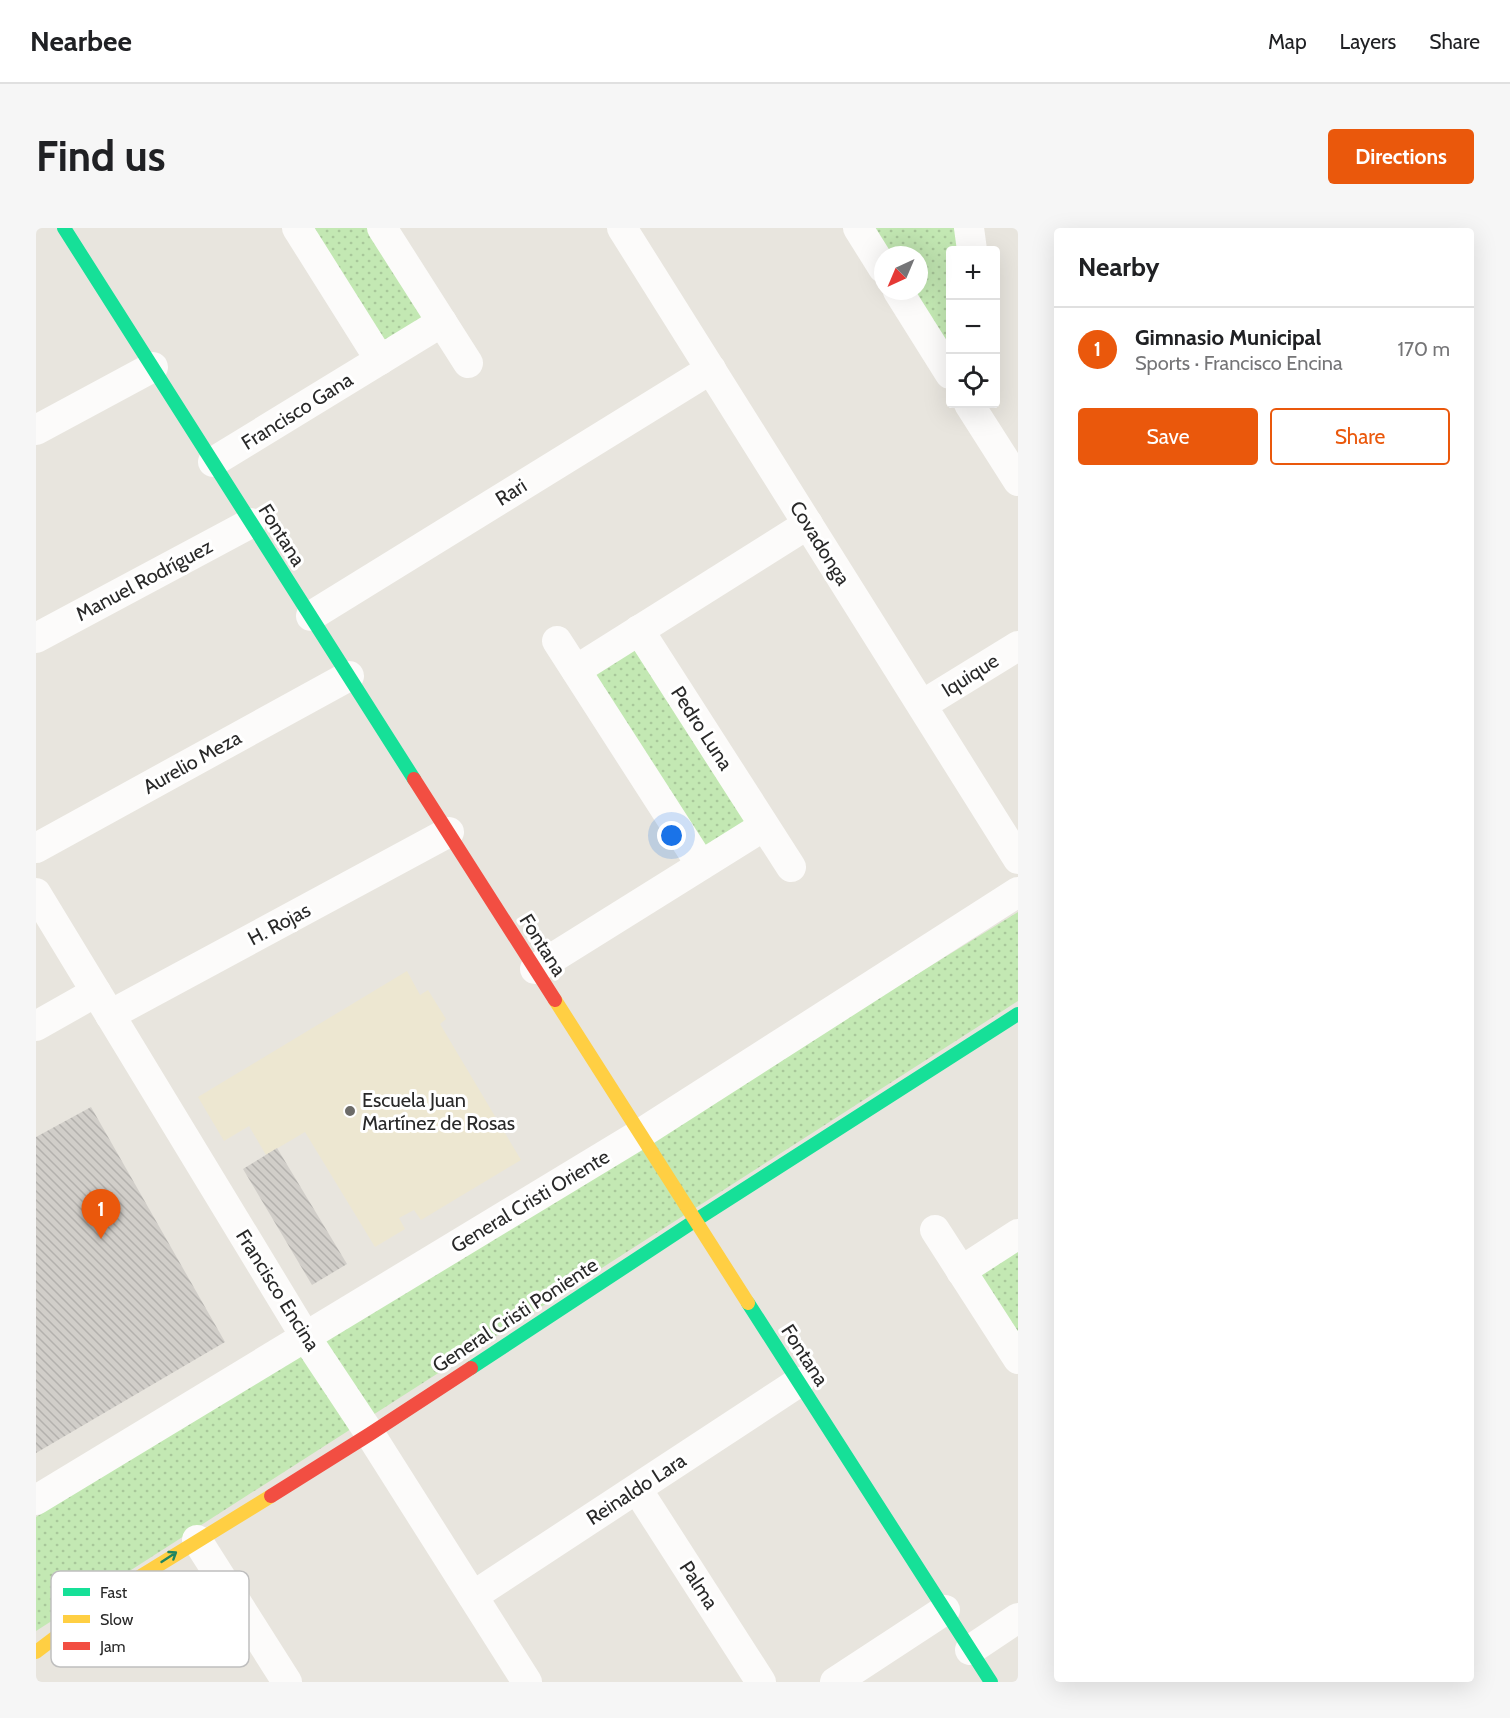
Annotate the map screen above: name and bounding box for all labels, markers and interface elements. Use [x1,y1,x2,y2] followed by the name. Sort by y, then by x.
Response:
[30,24,132,58] text: Nearbee
[1268,29,1307,54] text: Map
[1340,29,1396,54] text: Layers
[1429,29,1480,54] text: Share
[1328,129,1474,184] button: Directions
[36,130,165,182] text: Find us
[874,246,928,300] north arrow
[946,246,1000,408] map controls
[946,246,1000,300] button: +
[1078,251,1159,283] text: Nearby
[946,300,1000,354] button: −
[1135,324,1321,351] text: Gimnasio Municipal
[1094,337,1101,361] text: 1
[1398,337,1450,361] text: 170 m
[1135,351,1343,375] text: Sports · Francisco Encina
[946,354,1000,408] button: locate
[237,367,357,455] street label: Francisco Gana
[1078,408,1258,465] button: Save
[1270,408,1450,465] button: Share
[491,473,531,511] street label: Rari
[785,496,856,590] street label: Covadonga
[254,499,311,571] street label: Fontana
[72,534,216,626] street label: Manuel Rodríguez
[937,648,1003,702] street label: Iquique
[666,682,738,775] street label: Pedro Luna
[139,725,246,799] street label: Aurelio Meza
[657,821,686,850] your location
[244,898,314,950] street label: H. Rojas
[515,909,572,981] street label: Fontana
[362,1088,515,1135] place label: Escuela Juan Martínez de Rosas
[343,1104,357,1118] marker: Escuela Juan Martínez de Rosas
[446,1144,614,1258] street label: General Cristi Oriente
[82,1190,120,1239] pin: 1
[231,1225,325,1356] street label: Francisco Encina
[428,1253,602,1377] street label: General Cristi Poniente
[776,1320,834,1391] street label: Fontana
[582,1448,690,1530] street label: Reinaldo Lara
[160,1551,177,1563] one-way arrow
[675,1556,724,1614] street label: Palma
[51,1571,249,1667] legend
[100,1583,128,1602] text: Fast
[100,1610,134,1629] text: Slow
[99,1637,126,1656] text: Jam

